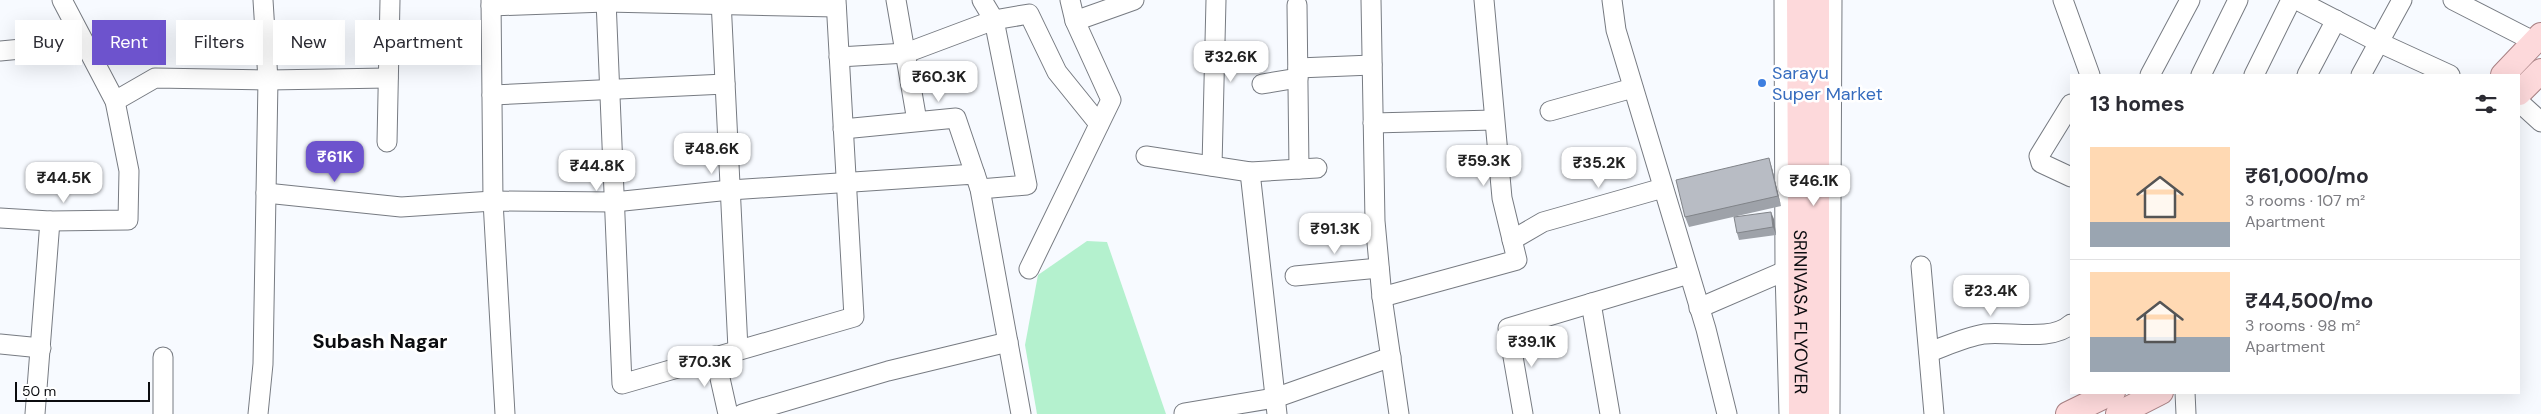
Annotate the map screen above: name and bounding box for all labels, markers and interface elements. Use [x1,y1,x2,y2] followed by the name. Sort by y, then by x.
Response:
[15,20,82,65] chip: Buy
[92,20,166,65] chip: Rent
[176,20,263,65] chip: Filters
[273,20,345,65] chip: New
[355,20,481,65] chip: Apartment
[1190,41,1272,83] pin: ₹32.6K
[1205,46,1257,67] text: ₹32.6K
[898,61,980,103] pin: ₹60.3K
[1772,61,1883,106] place label: Sarayu Super Market
[912,66,966,87] text: ₹60.3K
[1756,77,1768,89] marker: Sarayu Super Market
[2090,90,2185,118] text: 13 homes
[2472,90,2500,118] icon: filters
[671,132,753,175] pin: ₹48.6K
[685,138,739,159] text: ₹48.6K
[305,140,365,183] pin: ₹61K
[1443,144,1525,187] pin: ₹59.3K
[317,146,353,167] text: ₹61K
[1558,146,1640,189] pin: ₹35.2K
[556,150,638,192] pin: ₹44.8K
[1457,150,1511,171] text: ₹59.3K
[1572,152,1626,173] text: ₹35.2K
[569,155,625,176] text: ₹44.8K
[23,162,105,204] pin: ₹44.5K
[2245,162,2369,190] text: ₹61,000/mo
[1773,164,1855,207] pin: ₹46.1K
[36,167,92,188] text: ₹44.5K
[2130,167,2190,227] icon: home
[1789,170,1839,191] text: ₹46.1K
[2245,190,2365,211] text: 3 rooms · 107 m²
[2245,211,2325,232] text: Apartment
[1294,212,1376,255] pin: ₹91.3K
[1310,218,1360,239] text: ₹91.3K
[1788,230,1813,394] street label: SRINIVASA FLYOVER
[1950,274,2032,317] pin: ₹23.4K
[1964,280,2018,301] text: ₹23.4K
[2245,287,2373,315] text: ₹44,500/mo
[2130,292,2190,352] icon: home
[2245,315,2361,336] text: 3 rooms · 98 m²
[1491,326,1573,368] pin: ₹39.1K
[312,328,448,354] district label: Subash Nagar
[1508,331,1556,352] text: ₹39.1K
[2245,336,2325,357] text: Apartment
[664,346,746,388] pin: ₹70.3K
[678,351,732,372] text: ₹70.3K
[15,379,150,402] scale bar
[22,382,56,400] text: 50 m

